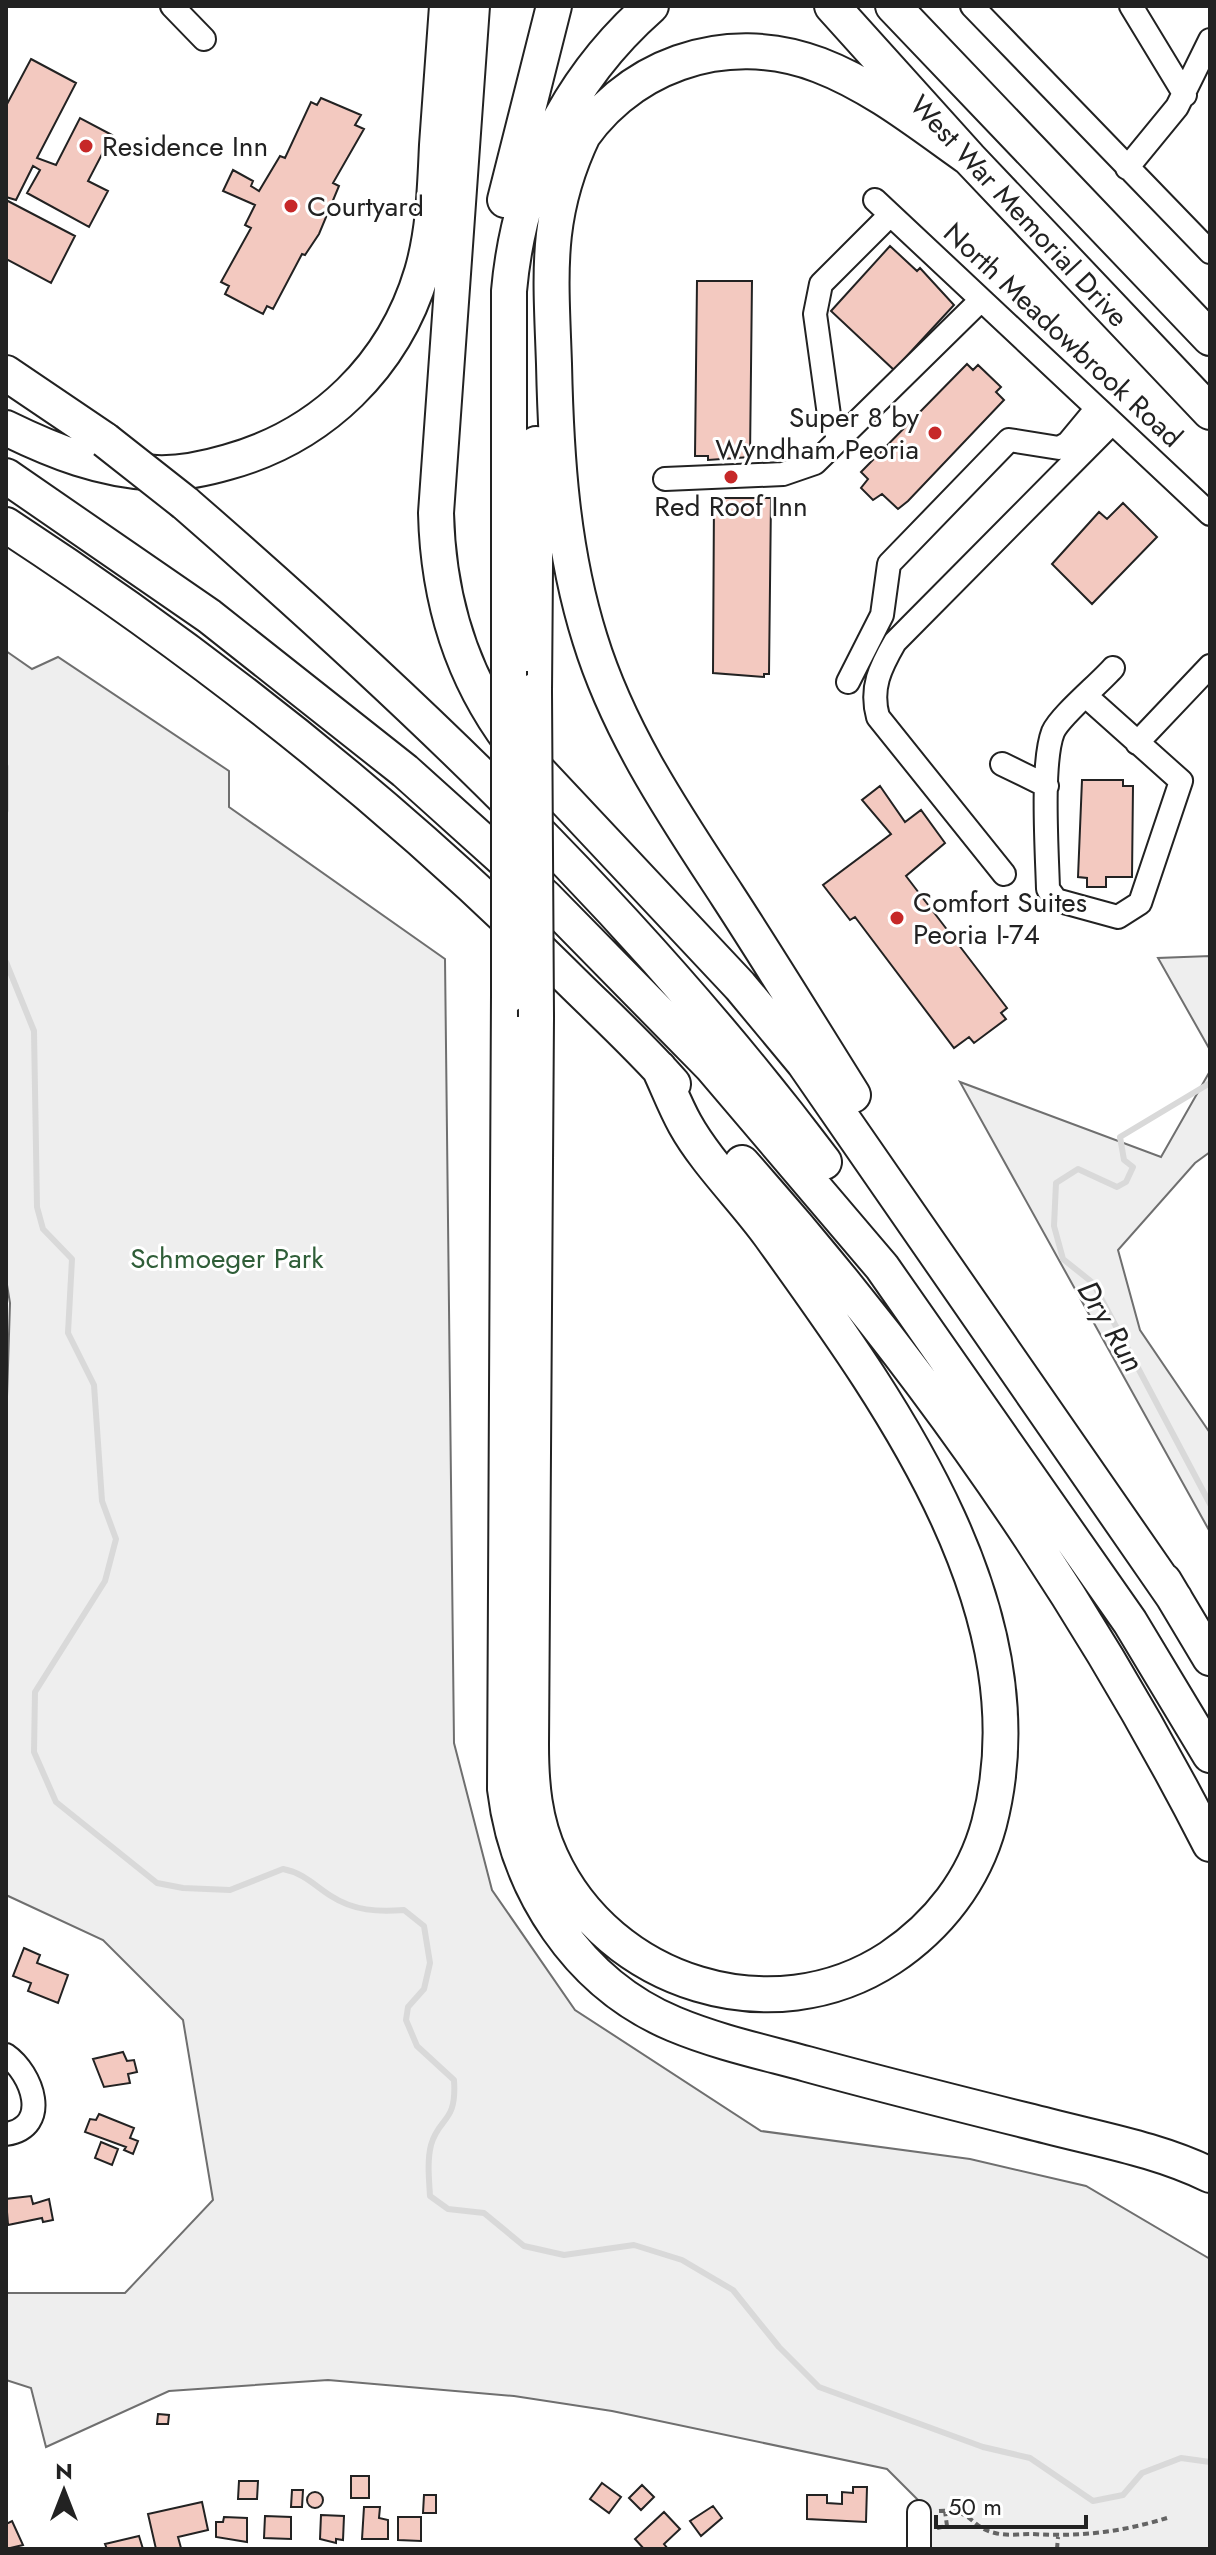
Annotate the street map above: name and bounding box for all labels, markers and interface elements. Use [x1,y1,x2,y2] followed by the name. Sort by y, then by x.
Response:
[900,86,1138,336] street label: West War Memorial Drive
[102,126,268,167] place label: Residence Inn
[77,137,95,155] marker: Residence Inn
[307,186,424,227] place label: Courtyard
[282,197,300,215] marker: Courtyard
[934,213,1192,457] street label: North Meadowbrook Road
[715,397,920,470] place label: Super 8 by Wyndham Peoria
[926,424,944,442] marker: Super 8 by Wyndham Peoria
[722,468,740,486] marker: Red Roof Inn
[654,486,808,527] place label: Red Roof Inn
[913,882,1087,955] place label: Comfort Suites Peoria I-74
[888,909,906,927] marker: Comfort Suites Peoria I-74
[130,1238,324,1279] park label: Schmoeger Park
[1067,1272,1155,1380] water label: Dry Run
[24,2451,104,2531] north arrow
[55,2455,73,2487] text: N
[936,2479,1086,2529] scale bar
[948,2489,1002,2524] text: 50 m

